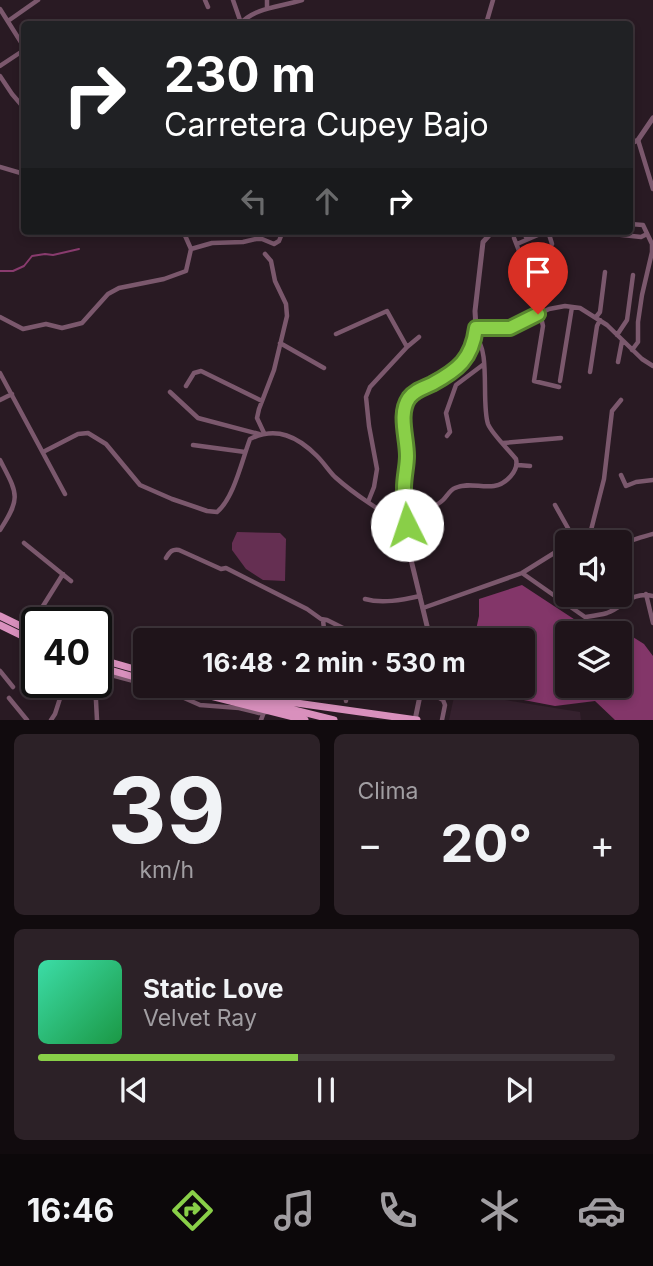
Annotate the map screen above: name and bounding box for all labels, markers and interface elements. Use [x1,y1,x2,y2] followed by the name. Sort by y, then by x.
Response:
[164,45,316,104] text: 230 m
[49,49,140,140] icon: right
[164,105,489,144] text: Carretera Cupey Bajo
[235,182,273,220] icon: left
[308,182,346,220] icon: ahead
[381,182,419,220] icon: right
[508,242,568,314] pin
[519,253,557,291] icon: arrive
[370,488,444,562] position arrow
[555,530,632,698] map controls
[555,530,632,607] button: sound
[21,607,112,698] speed limit sign: 40
[555,621,632,698] button: layers
[202,647,466,678] text: 16:48 · 2 min · 530 m
[108,755,226,865] text: 39
[358,777,419,805] text: Clima
[440,812,532,875] text: 20°
[358,821,383,867] text: −
[590,821,615,867] text: +
[139,856,194,884] text: km/h
[143,973,284,1004] text: Static Love
[143,1004,257,1032] text: Velvet Ray
[115,1071,153,1109] icon: previous
[307,1071,345,1109] icon: pause
[500,1071,538,1109] icon: next
[168,1186,217,1235] icon: directions
[270,1186,319,1235] icon: music
[373,1186,422,1235] icon: phone
[475,1186,524,1235] icon: climate
[577,1186,626,1235] icon: car
[27,1191,114,1230] text: 16:46

